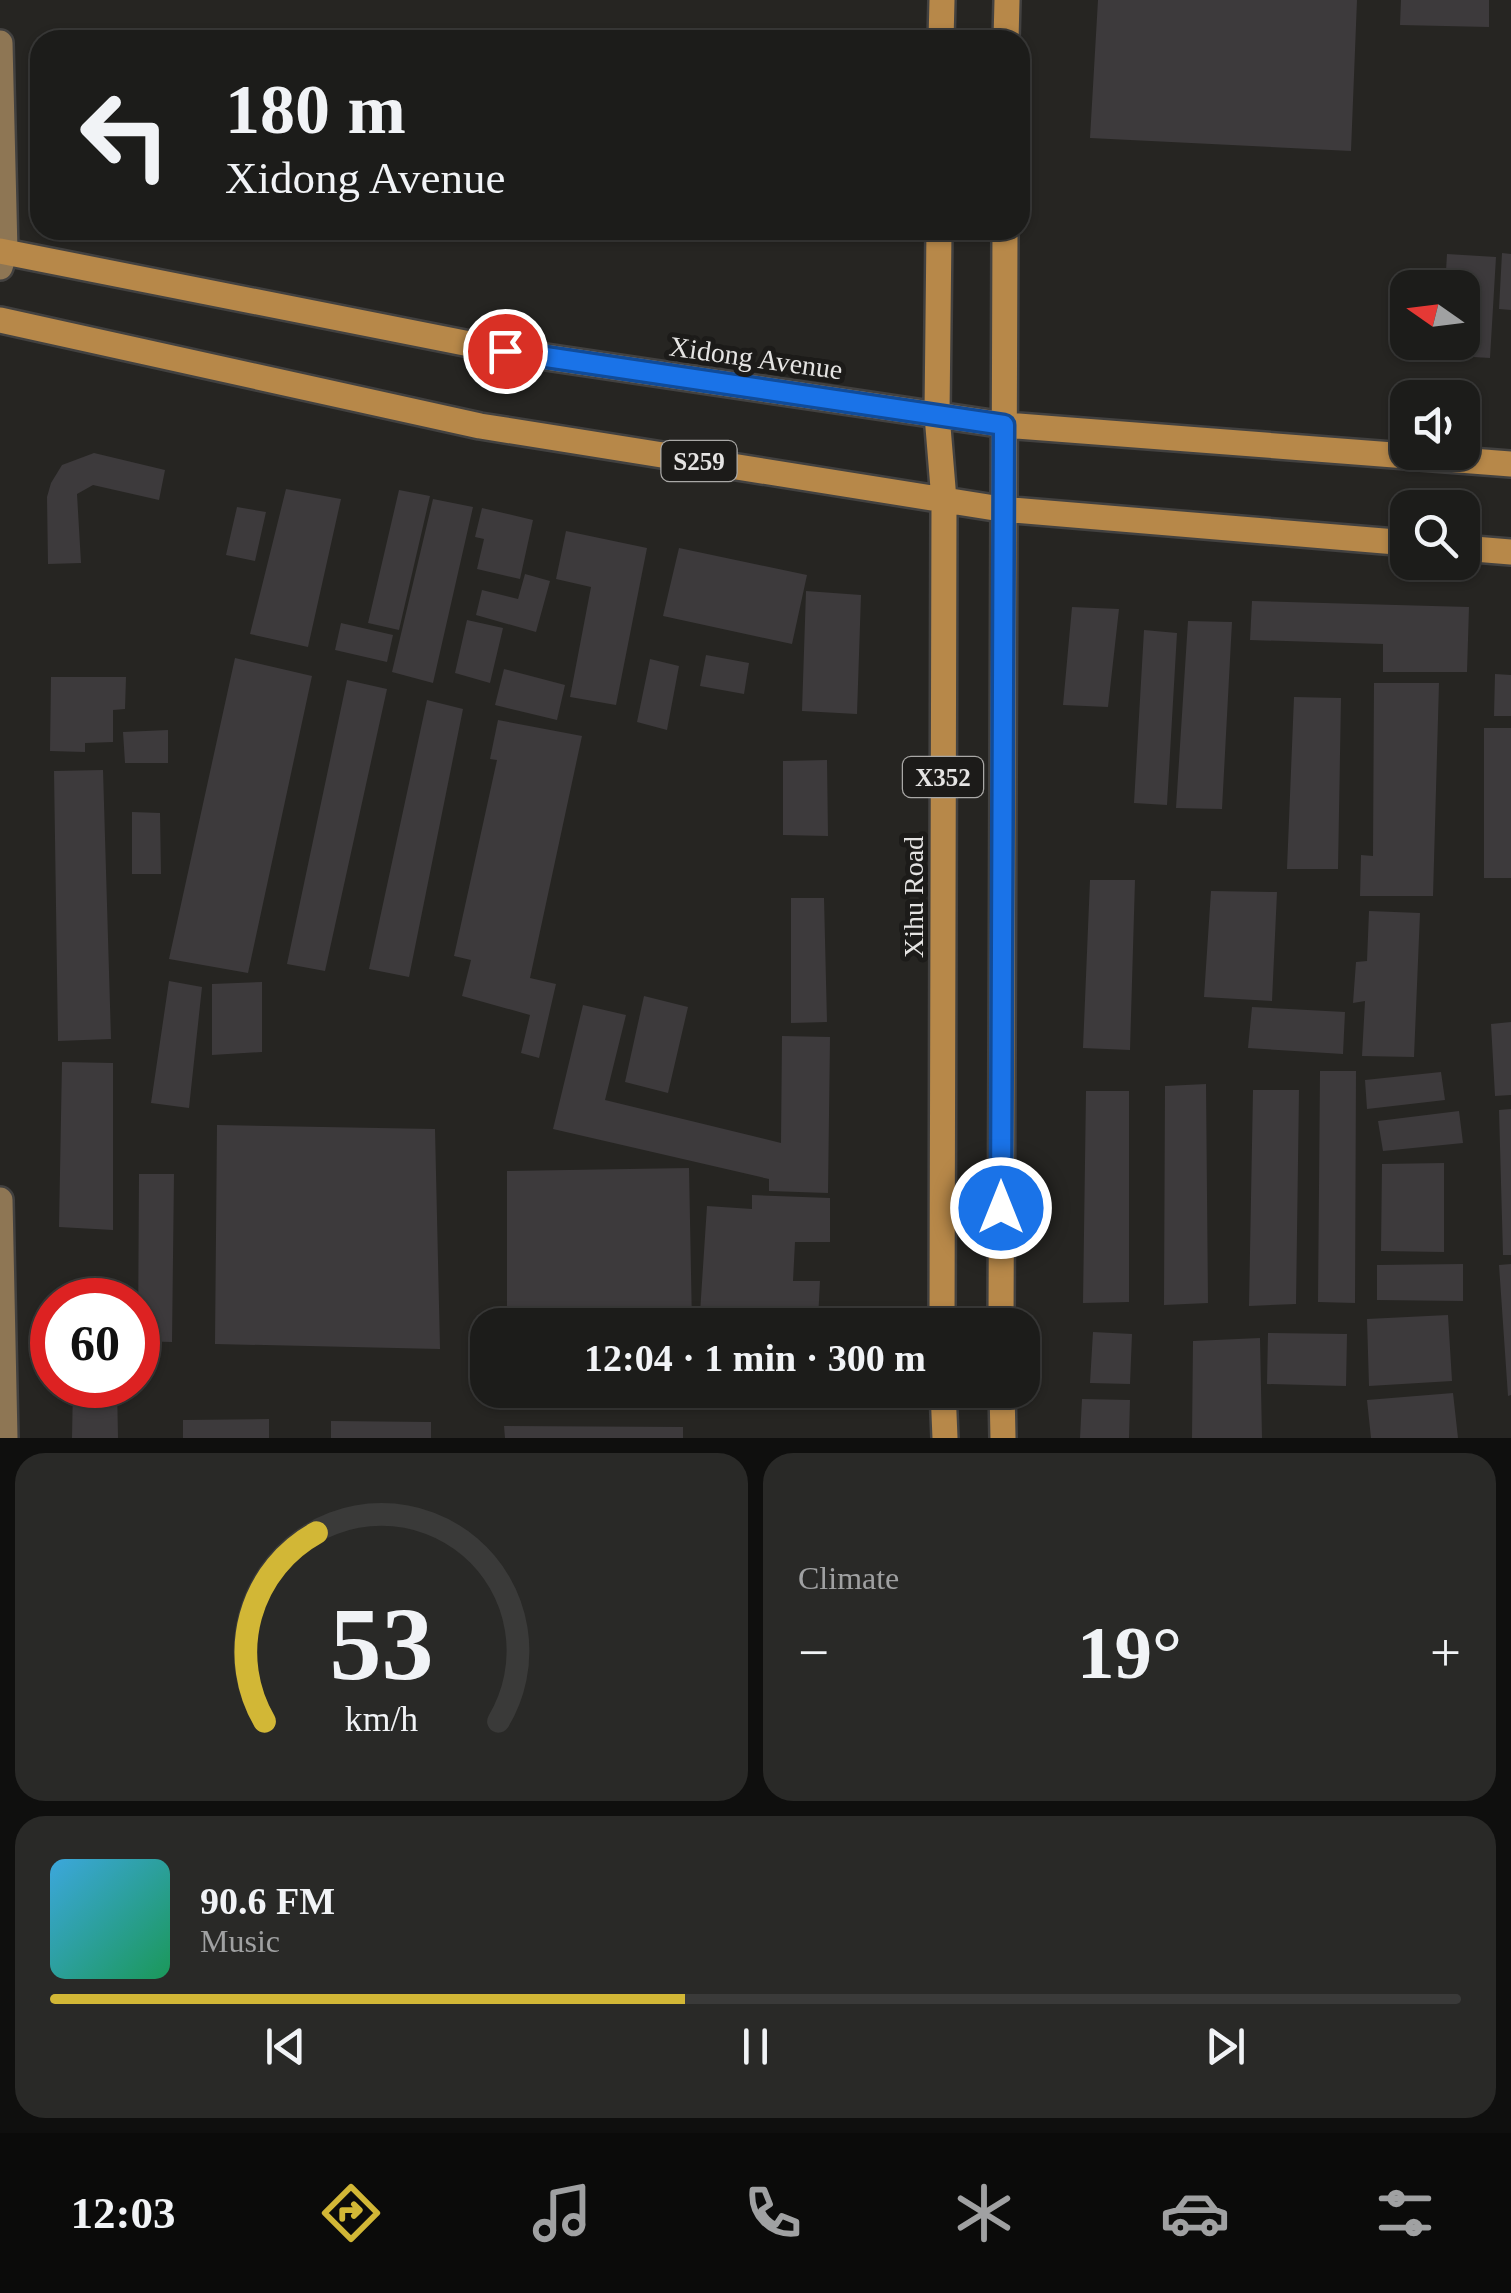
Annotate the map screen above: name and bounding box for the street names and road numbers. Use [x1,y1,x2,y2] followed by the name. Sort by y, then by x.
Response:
[667,331,845,385] street label: Xidong Avenue
[662,441,736,481] road number: S259
[903,757,983,797] road number: X352
[898,836,929,958] street label: Xihu Road

